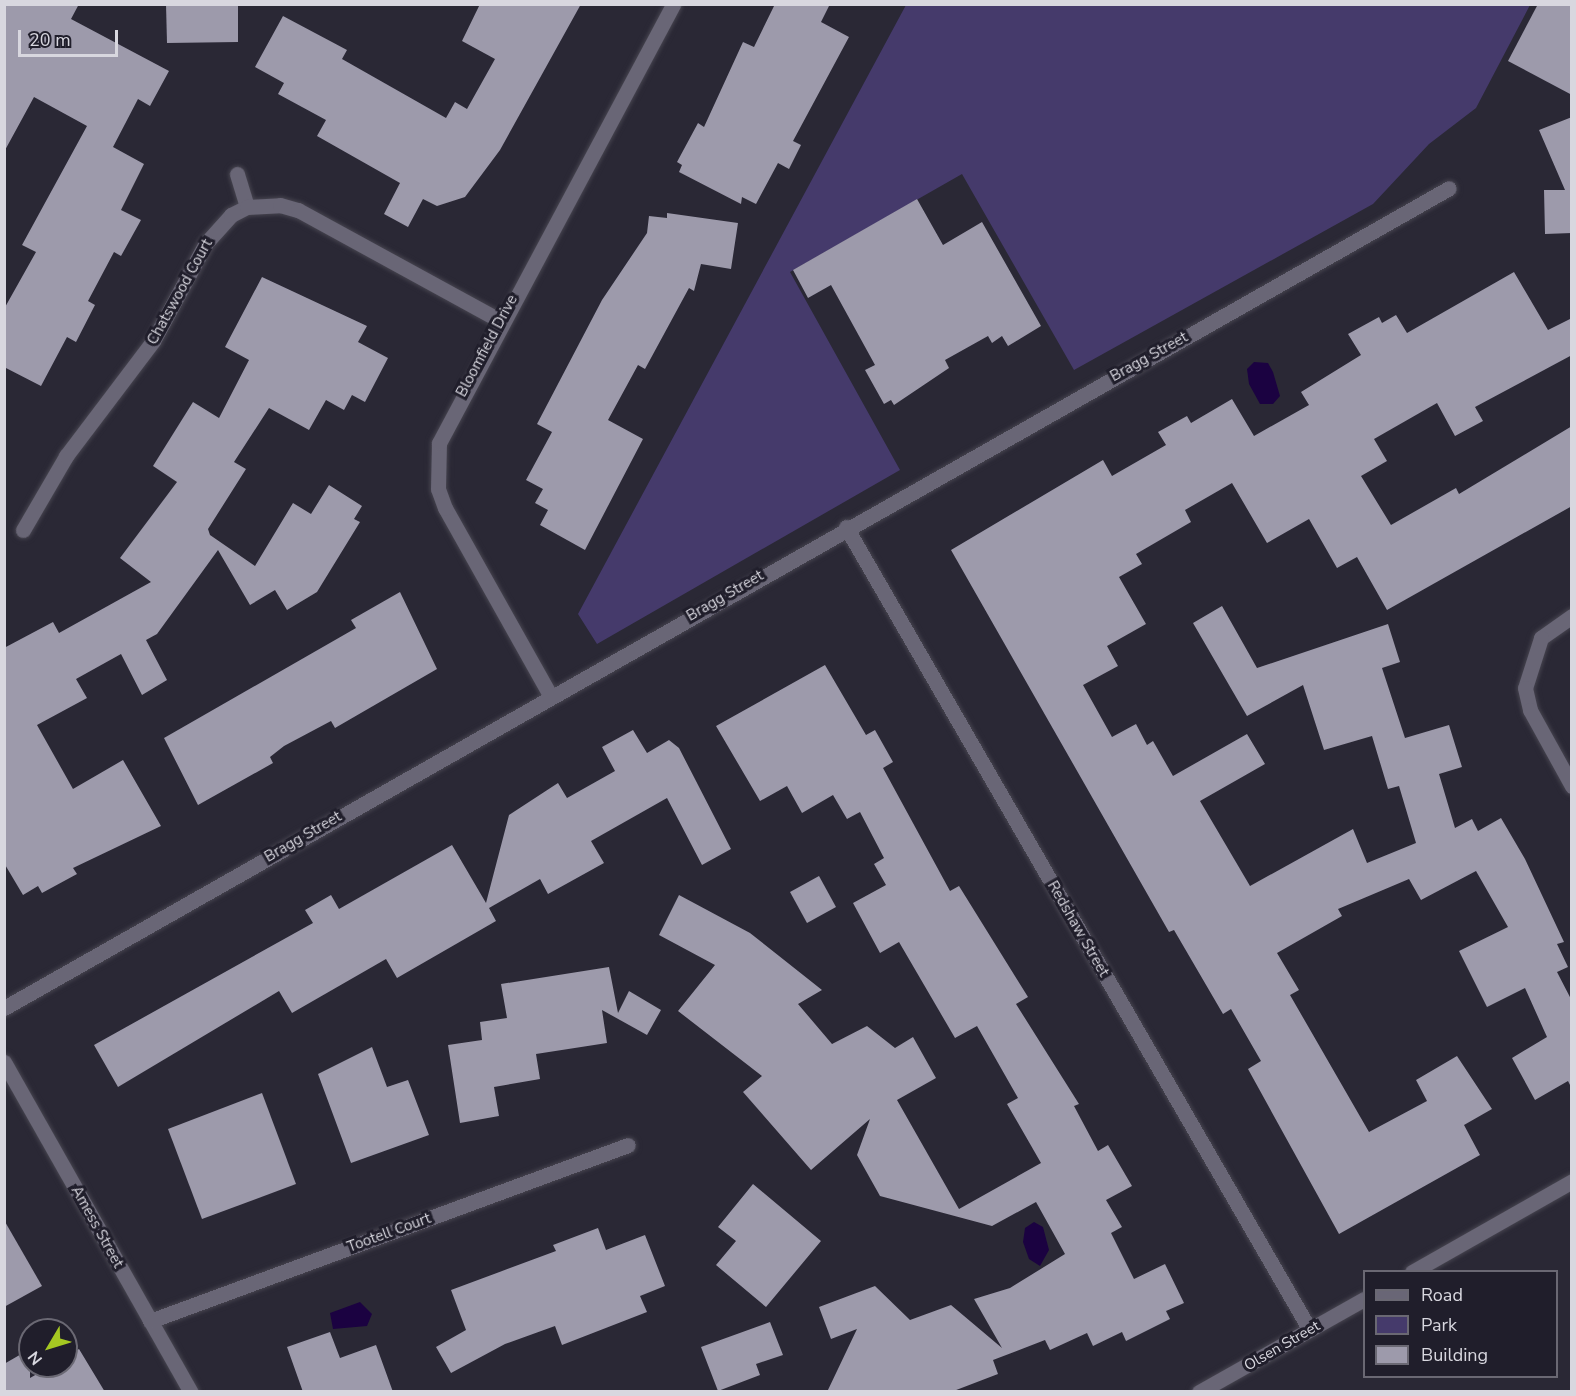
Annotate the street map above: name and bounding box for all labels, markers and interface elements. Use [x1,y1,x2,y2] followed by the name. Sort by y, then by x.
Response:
[21,18,122,56] scale bar
[29,28,71,52] text: 20 m
[144,236,216,348] street label: Chatswood Court
[453,292,521,400] street label: Bloomfield Drive
[1107,328,1191,386] street label: Bragg Street
[683,567,767,625] street label: Bragg Street
[261,808,345,866] street label: Bragg Street
[1043,878,1113,980] street label: Redshaw Street
[67,1183,127,1271] street label: Amess Street
[345,1210,433,1256] street label: Tootell Court
[1363,1270,1558,1378] legend
[1421,1283,1463,1307] text: Road
[1421,1313,1457,1337] text: Park
[1241,1317,1323,1375] street label: Olsen Street
[18,1318,78,1378] north arrow
[1421,1343,1488,1367] text: Building
[23,1346,48,1369] text: N

